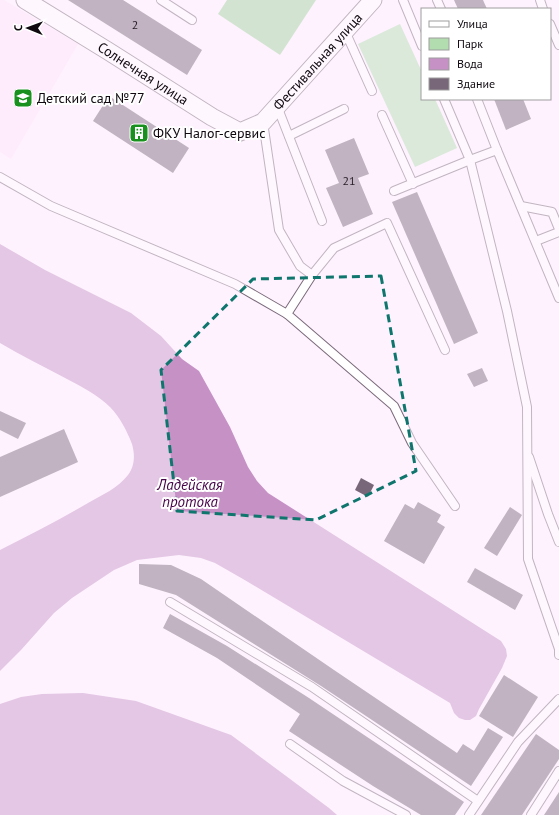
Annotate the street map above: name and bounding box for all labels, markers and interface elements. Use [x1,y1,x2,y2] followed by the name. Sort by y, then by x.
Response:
[8,8,48,48] north arrow
[421,8,551,100] legend
[269,9,366,114] street label: Фестивальная улица
[457,16,488,31] text: Улица
[132,17,138,32] house number: 2
[11,25,25,31] text: С
[457,36,483,51] text: Парк
[94,38,192,109] street label: Солнечная улица
[457,56,483,71] text: Вода
[457,76,495,91] text: Здание
[12,87,34,109] school or university icon: Детский сад №77
[37,89,145,107] place label: Детский сад №77
[128,122,150,144] building icon: ФКУ Налог-сервис
[153,124,266,142] place label: ФКУ Налог-сервис
[342,173,356,188] house number: 21
[156,475,223,511] water label: Ладейская протока

